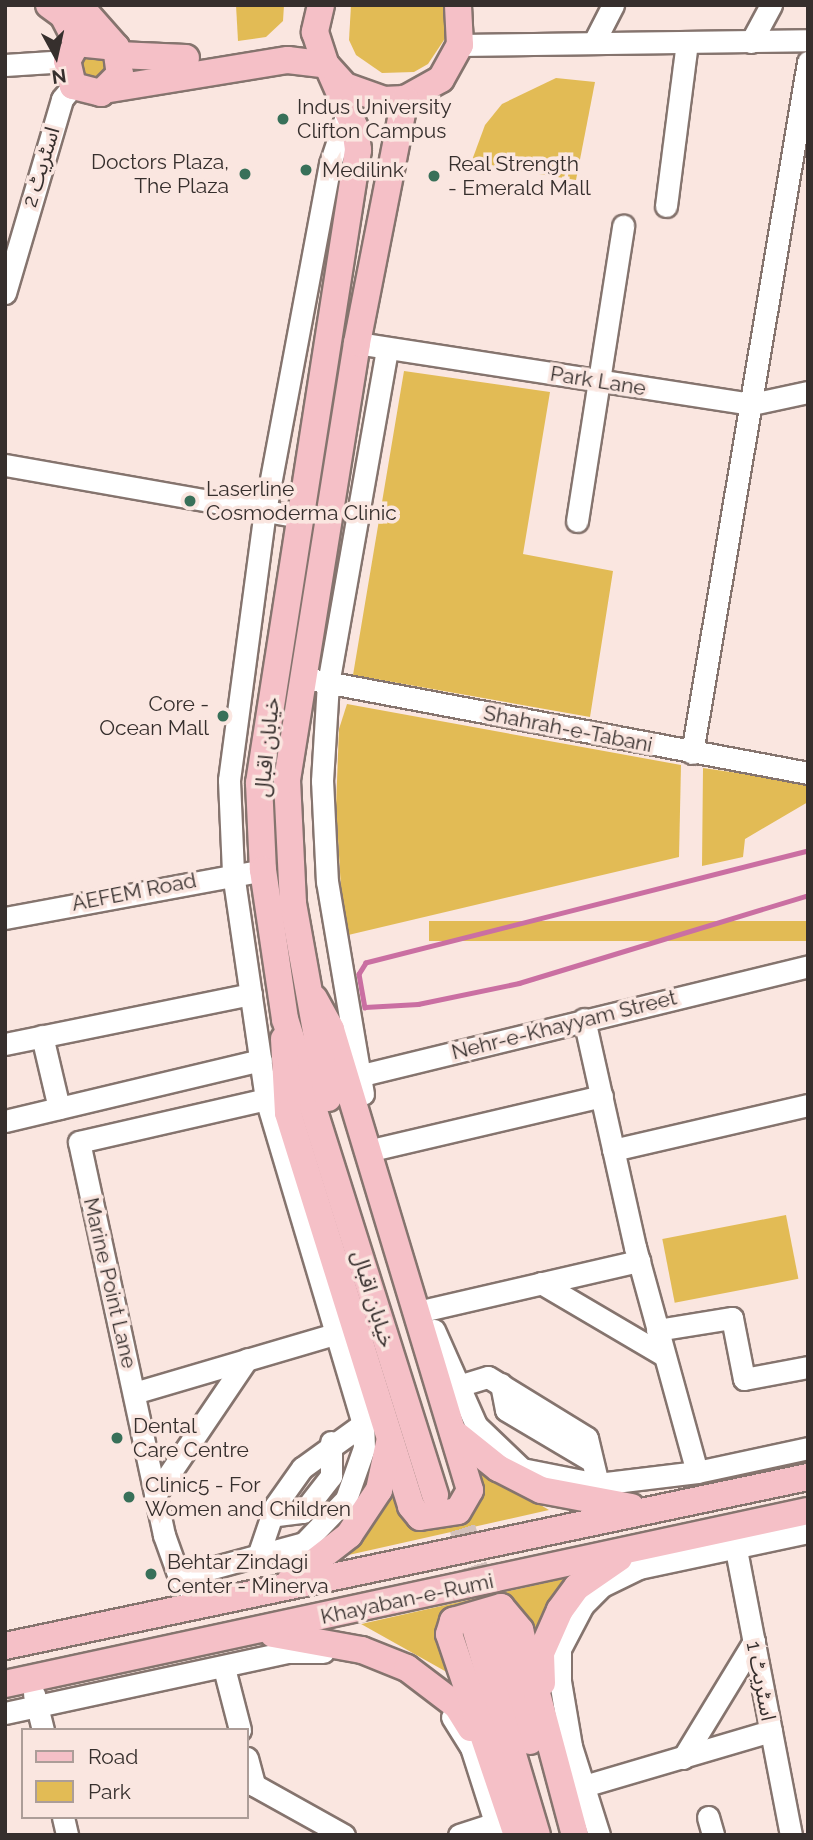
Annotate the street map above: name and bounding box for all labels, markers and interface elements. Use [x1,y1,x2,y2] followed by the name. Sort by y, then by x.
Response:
[21,21,91,91] north arrow
[50,65,68,89] text: N
[297,94,452,144] place label: Indus University Clifton Campus
[275,111,291,127] marker: Indus University Clifton Campus
[17,124,65,210] street label: اسٹریٹ 2
[91,149,229,199] place label: Doctors Plaza, The Plaza
[448,151,591,201] place label: Real Strength - Emerald Mall
[322,157,404,183] place label: Medilink
[296,160,316,180] marker: Medilink
[235,164,255,184] marker: Doctors Plaza, The Plaza
[426,168,442,184] marker: Real Strength - Emerald Mall
[548,361,648,401] street label: Park Lane
[206,476,397,526] place label: Laserline Cosmoderma Clinic
[180,491,200,511] marker: Laserline Cosmoderma Clinic
[99,691,209,741] place label: Core - Ocean Mall
[249,696,285,798] street label: خیابان اقبال
[481,700,655,758] street label: Shahrah-e-Tabani
[215,708,231,724] marker: Core - Ocean Mall
[70,868,198,916] street label: AEFEM Road
[449,985,679,1065] street label: Nehr-e-Khayyam Street
[78,1195,142,1371] street label: Marine Point Lane
[346,1247,400,1351] street label: خیابان اقبال
[133,1413,249,1463] place label: Dental Care Centre
[107,1428,127,1448] marker: Dental Care Centre
[145,1472,351,1522] place label: Clinic5 - For Women and Children
[119,1487,139,1507] marker: Clinic5 - For Women and Children
[167,1549,329,1599] place label: Behtar Zindagi Center - Minerva
[141,1564,161,1584] marker: Behtar Zindagi Center - Minerva
[318,1568,496,1630] street label: Khayaban-e-Rumi
[741,1639,781,1723] street label: اسٹریٹ 1
[21,1728,248,1819] legend
[88,1744,138,1769] text: Road
[88,1779,131,1804] text: Park

